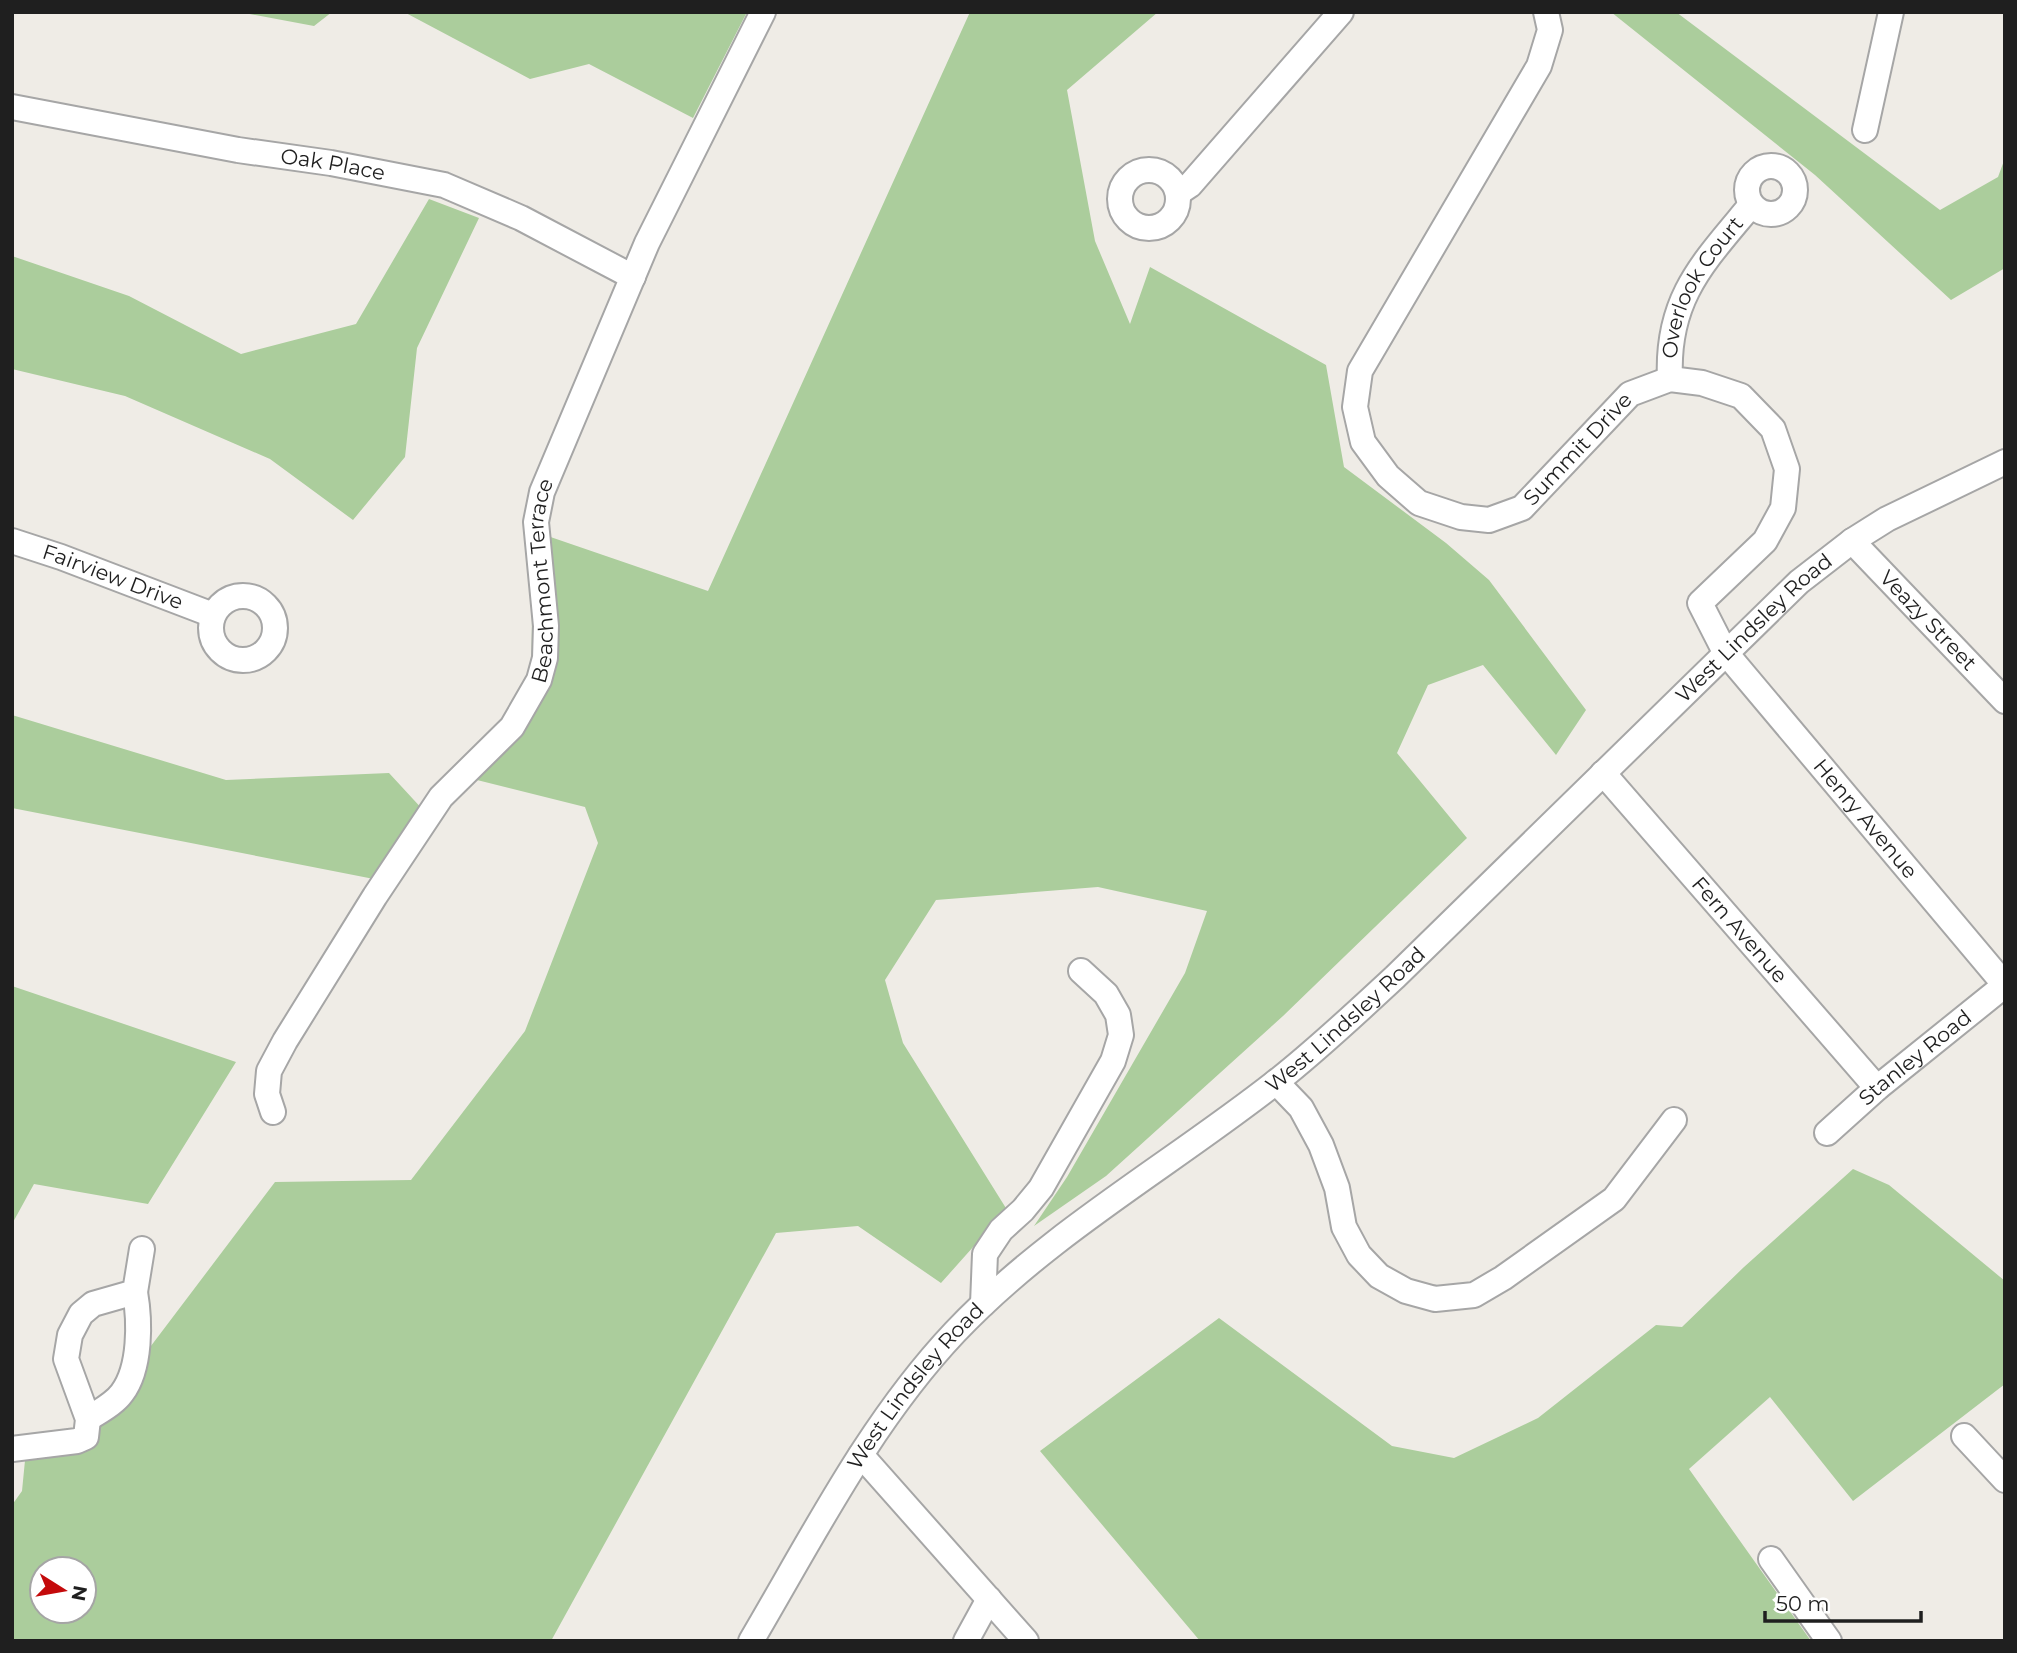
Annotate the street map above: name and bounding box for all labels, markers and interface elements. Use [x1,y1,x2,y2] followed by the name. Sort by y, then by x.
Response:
[279,143,387,185] street label: Oak Place
[1657,211,1748,359] street label: Overlook Court
[1518,387,1637,510] street label: Summit Drive
[523,474,558,686] street label: Beachmont Terrace
[40,539,187,614] street label: Fairview Drive
[1670,548,1837,708] street label: West Lindsley Road
[1875,565,1982,675] street label: Veazy Street
[1808,754,1923,883] street label: Henry Avenue
[1687,871,1793,988] street label: Fern Avenue
[1260,941,1430,1097] street label: West Lindsley Road
[1853,1004,1976,1110] street label: Stanley Road
[842,1297,989,1474] street label: West Lindsley Road
[28,1555,98,1625] north arrow
[1765,1580,1921,1624] scale bar
[66,1583,92,1603] text: N
[1776,1591,1830,1616] text: 50 m

